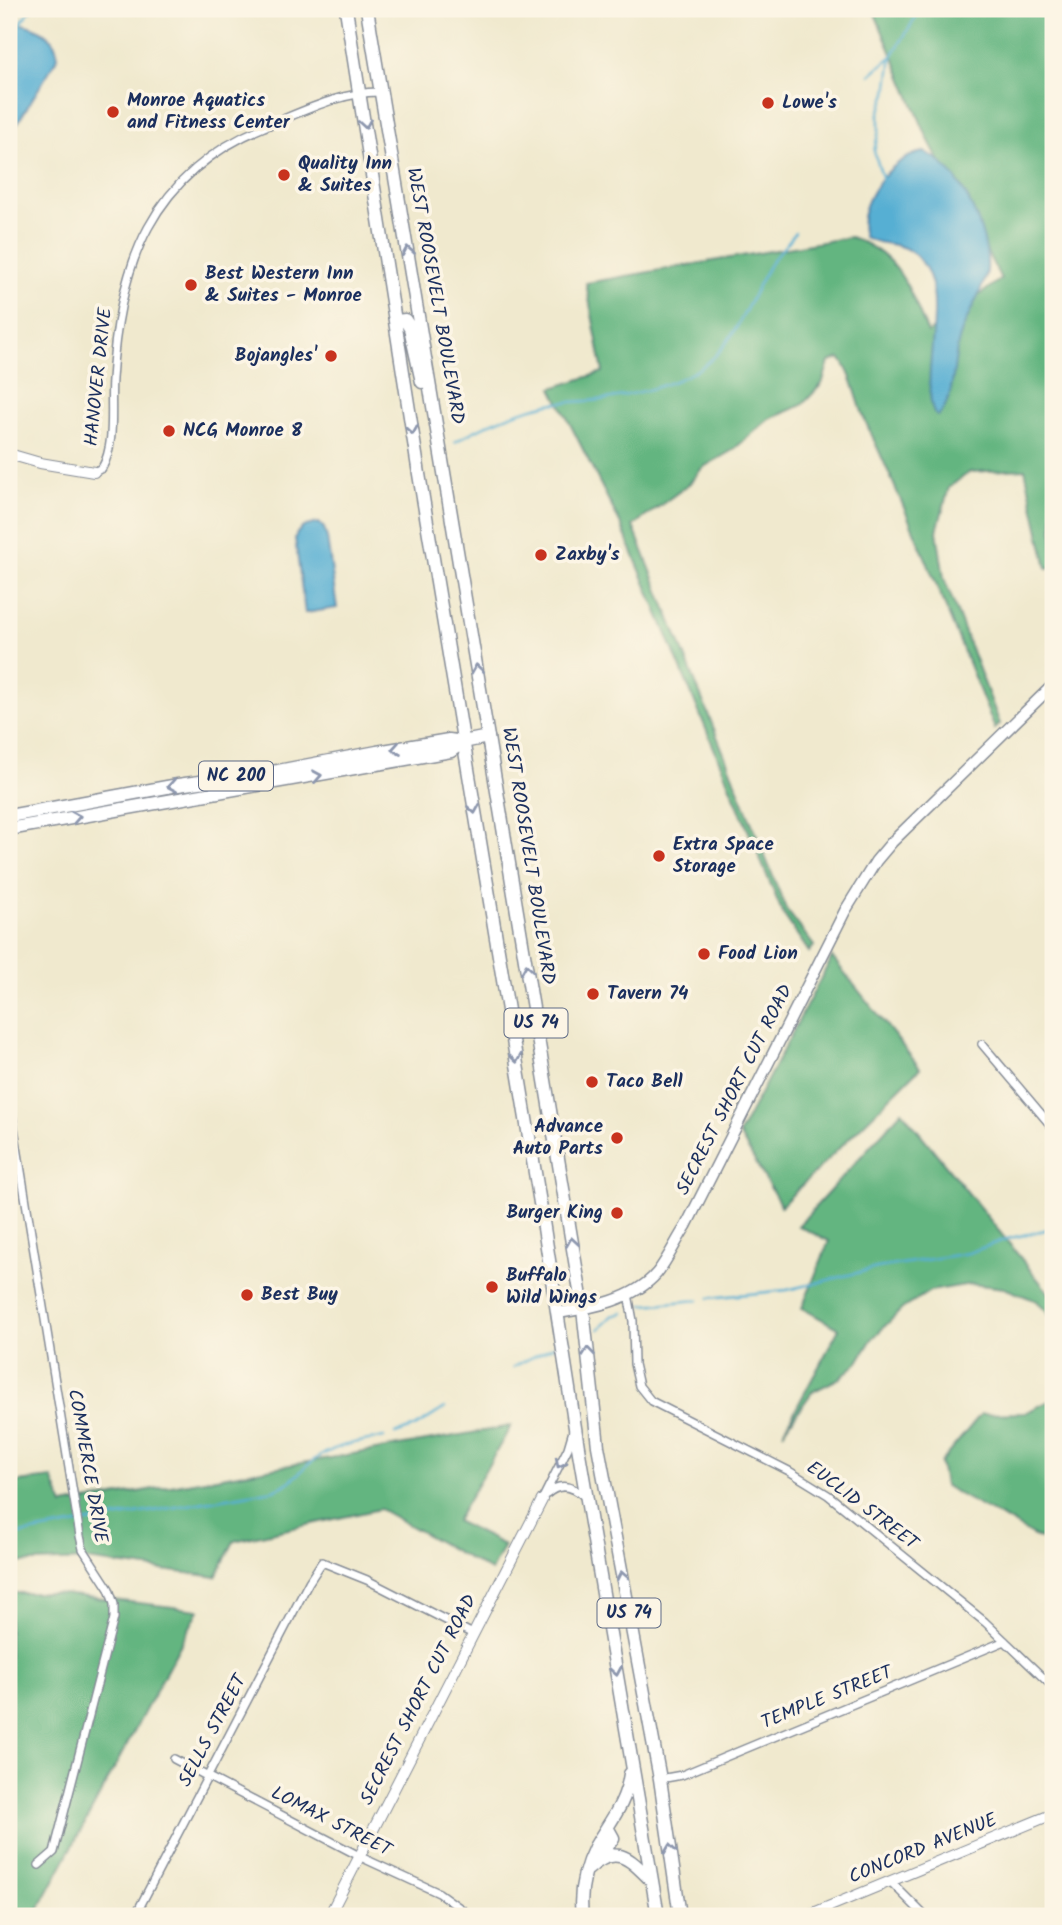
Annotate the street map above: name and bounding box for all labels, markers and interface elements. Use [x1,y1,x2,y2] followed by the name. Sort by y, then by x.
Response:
[127,86,291,138] place label: Monroe Aquatics and Fitness Center
[782,88,837,118] place label: Lowe's
[760,95,776,111] marker: Lowe's
[105,104,121,120] marker: Monroe Aquatics and Fitness Center
[357,119,372,130] one-way arrow
[298,149,392,201] place label: Quality Inn & Suites
[398,165,472,427] street label: WEST ROOSEVELT BOULEVARD
[276,167,292,183] marker: Quality Inn & Suites
[401,246,416,257] one-way arrow
[205,259,362,311] place label: Best Western Inn & Suites - Monroe
[183,277,199,293] marker: Best Western Inn & Suites - Monroe
[77,305,121,448] street label: HANOVER DRIVE
[235,341,318,371] place label: Bojangles'
[323,348,339,364] marker: Bojangles'
[183,416,303,446] place label: NCG Monroe 8
[161,423,177,439] marker: NCG Monroe 8
[404,424,419,436] one-way arrow
[555,540,620,570] place label: Zaxby's
[533,547,549,563] marker: Zaxby's
[470,663,485,675] one-way arrow
[493,725,563,987] street label: WEST ROOSEVELT BOULEVARD
[390,741,402,756] one-way arrow
[199,762,273,790] road number: NC 200
[311,769,323,784] one-way arrow
[166,778,178,793] one-way arrow
[466,803,481,815] one-way arrow
[70,810,82,825] one-way arrow
[673,830,774,882] place label: Extra Space Storage
[651,848,667,864] marker: Extra Space Storage
[718,939,798,969] place label: Food Lion
[696,946,712,962] marker: Food Lion
[520,963,535,975] one-way arrow
[607,979,689,1009] place label: Tavern 74
[669,979,801,1201] street label: SECREST SHORT CUT ROAD
[585,986,601,1002] marker: Tavern 74
[504,1008,568,1038] road number: US 74
[508,1052,523,1064] one-way arrow
[606,1067,683,1097] place label: Taco Bell
[584,1074,600,1090] marker: Taco Bell
[513,1112,603,1164] place label: Advance Auto Parts
[609,1130,625,1146] marker: Advance Auto Parts
[506,1198,603,1228] place label: Burger King
[609,1205,625,1221] marker: Burger King
[565,1236,580,1248] one-way arrow
[506,1261,597,1313] place label: Buffalo Wild Wings
[484,1279,500,1295] marker: Buffalo Wild Wings
[261,1280,338,1310] place label: Best Buy
[239,1287,255,1303] marker: Best Buy
[580,1346,595,1358] one-way arrow
[59,1387,115,1546] street label: COMMERCE DRIVE
[800,1454,926,1559] street label: EUCLID STREET
[555,1455,569,1468] one-way arrow
[615,1571,630,1582] one-way arrow
[353,1589,485,1811] street label: SECREST SHORT CUT ROAD
[598,1598,660,1628] road number: US 74
[757,1657,899,1738] street label: TEMPLE STREET
[607,1665,622,1677] one-way arrow
[171,1668,256,1793] street label: SELLS STREET
[265,1779,398,1866] street label: LOMAX STREET
[844,1805,1003,1893] street label: CONCORD AVENUE
[663,1843,678,1855] one-way arrow

